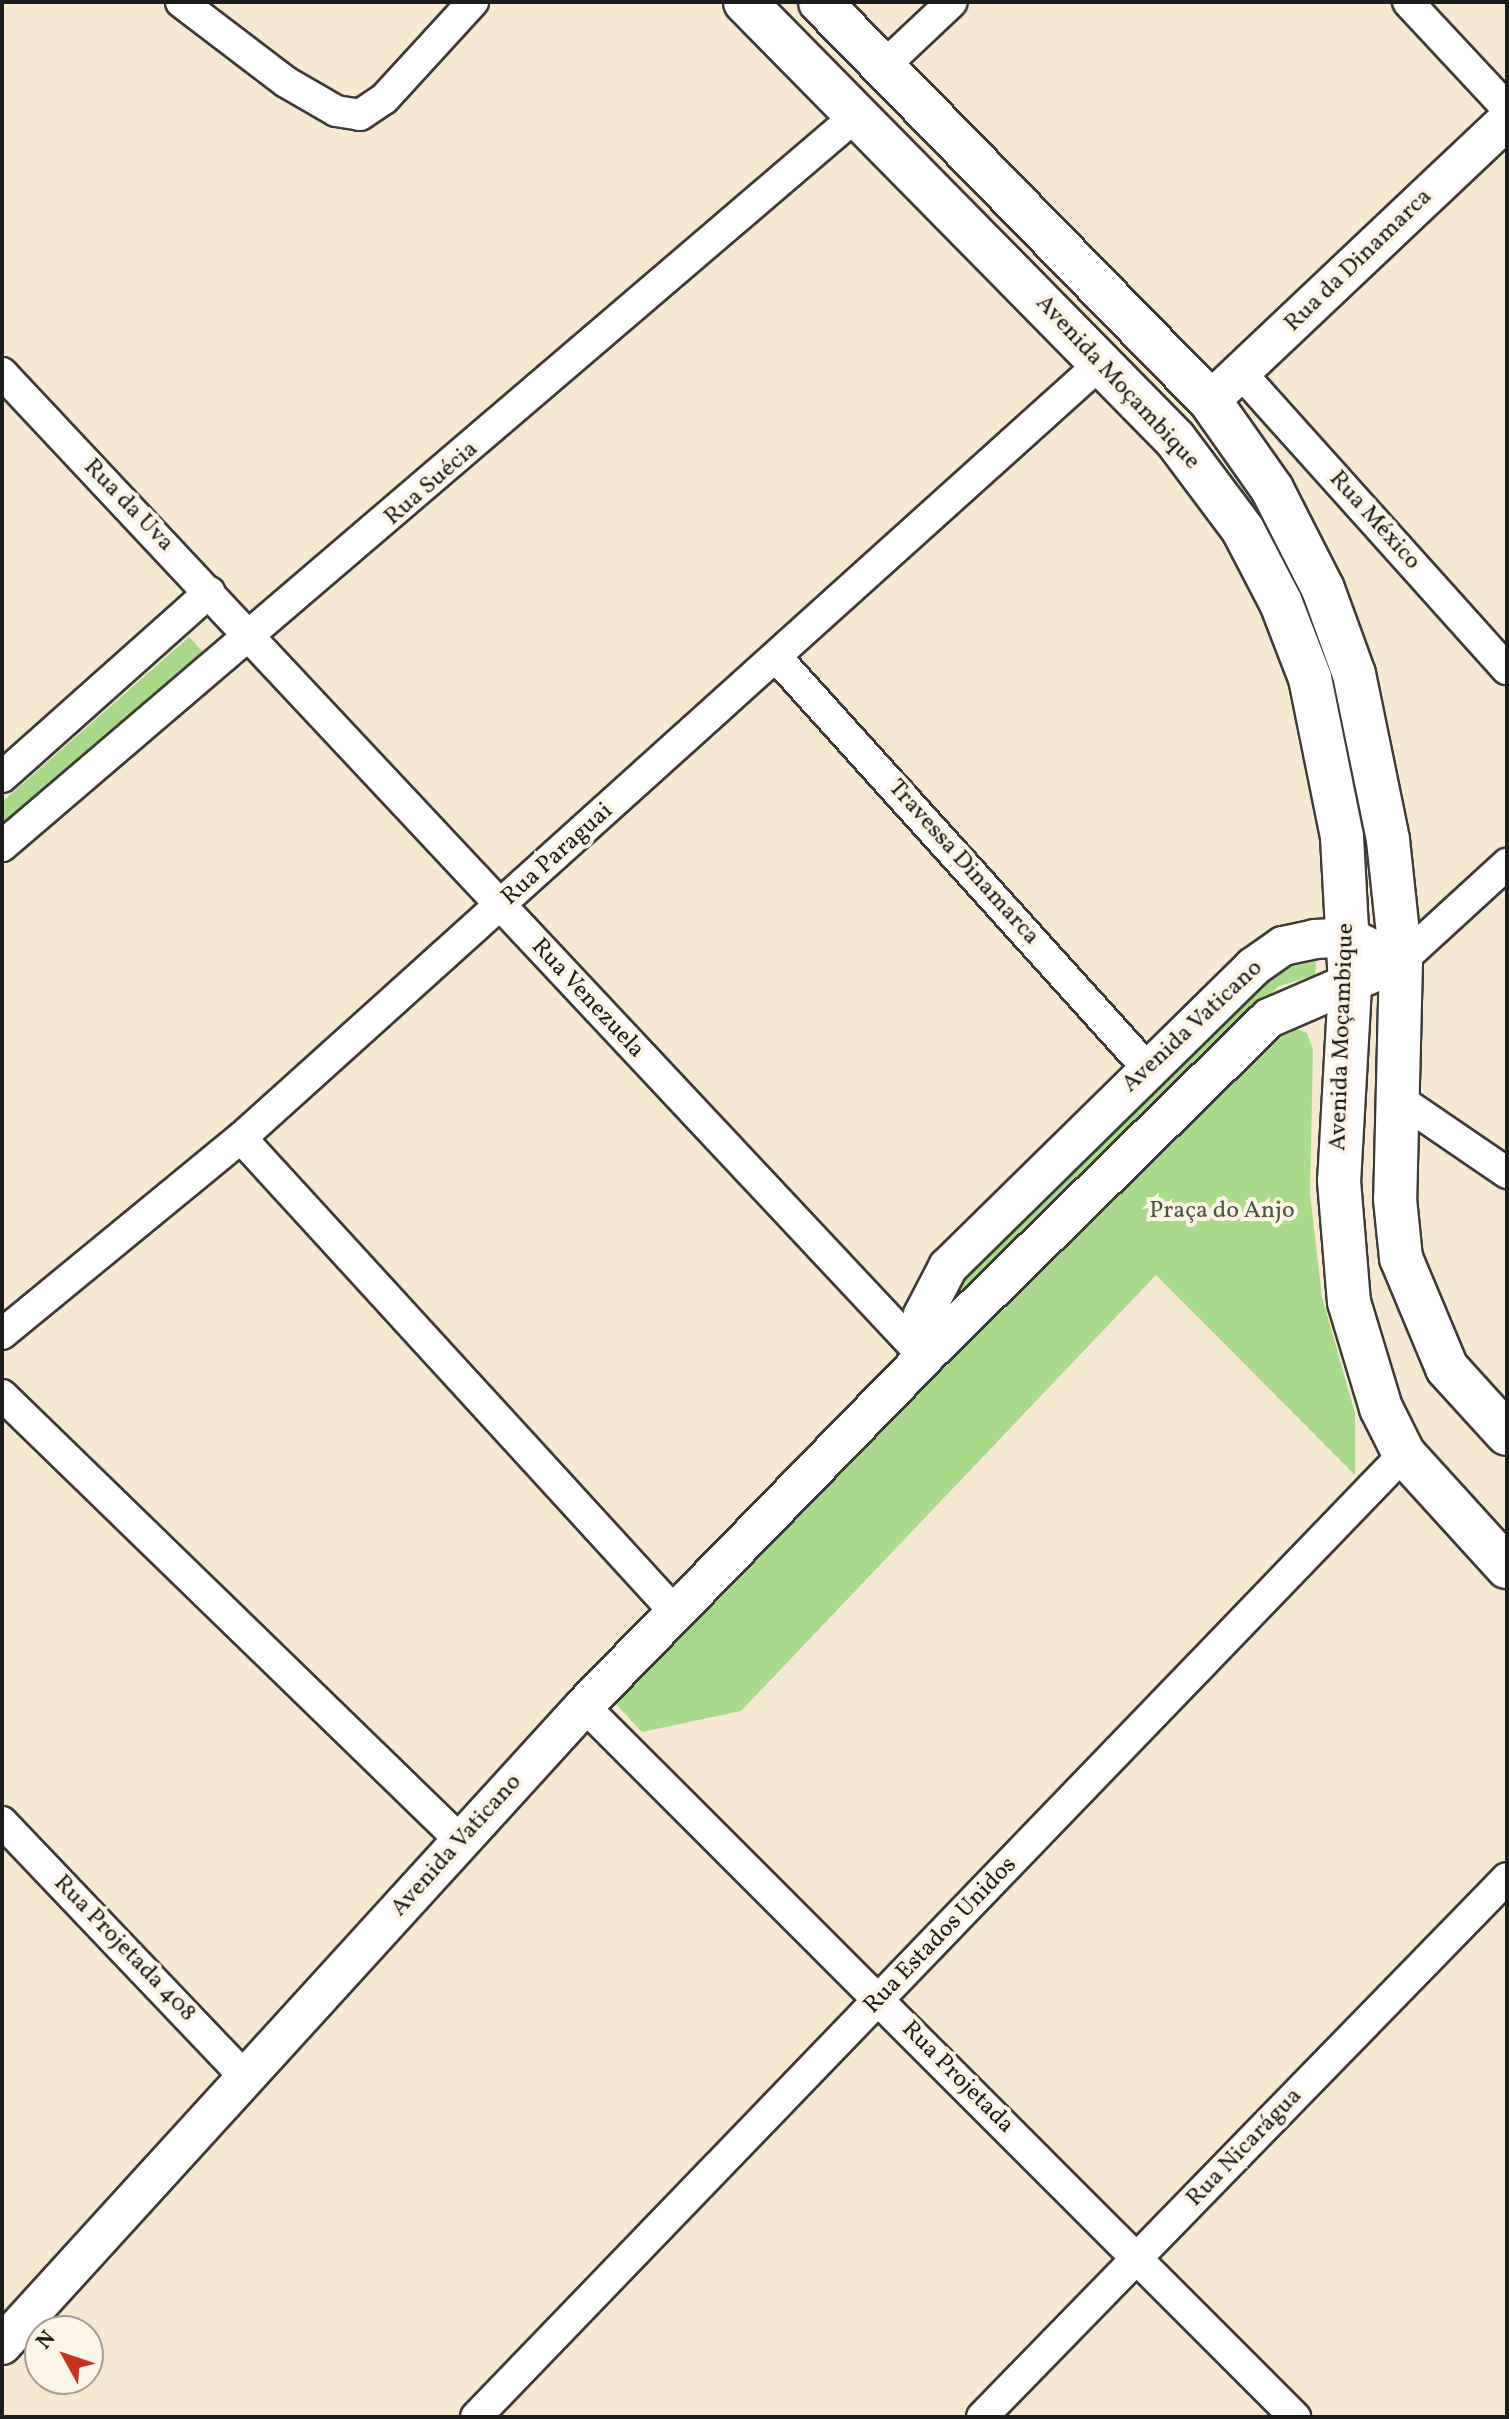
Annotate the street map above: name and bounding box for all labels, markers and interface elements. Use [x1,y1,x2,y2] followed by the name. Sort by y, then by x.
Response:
[1279,183,1439,339] street label: Rua da Dinamarca
[1029,290,1205,476] street label: Avenida Moçambique
[379,435,485,533] street label: Rua Suécia
[77,454,179,558] street label: Rua da Uva
[1322,466,1426,576] street label: Rua México
[881,774,1045,952] street label: Travessa Dinamarca
[496,798,620,912] street label: Rua Paraguai
[1325,923,1361,1151] street label: Avenida Moçambique
[524,933,650,1065] street label: Rua Venezuela
[1116,954,1270,1100] street label: Avenida Vaticano
[1149,1198,1295,1226] park label: Praça do Anjo
[385,1769,529,1923] street label: Avenida Vaticano
[859,1851,1023,2021] street label: Rua Estados Unidos
[47,1870,201,2028] street label: Rua Projetada 408
[895,2016,1019,2140] street label: Rua Projetada
[1181,2083,1309,2213] street label: Rua Nicarágua
[24,2315,104,2395] north arrow
[30,2324,64,2357] text: N

